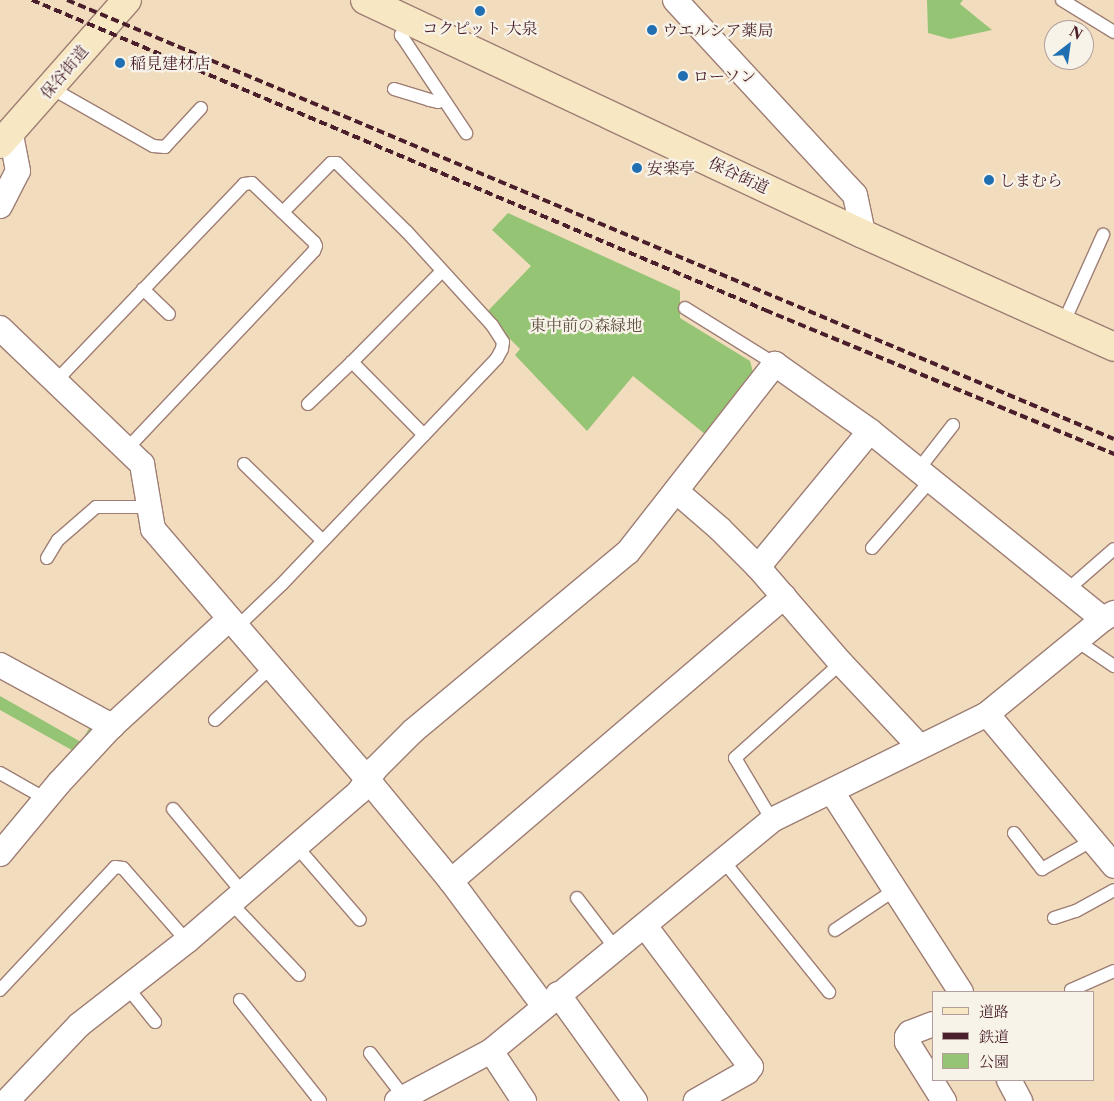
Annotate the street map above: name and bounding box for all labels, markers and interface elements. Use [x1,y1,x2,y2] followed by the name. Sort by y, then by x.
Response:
[474,5,486,17] marker: コクピット 大泉
[422,18,538,38] place label: コクピット 大泉
[662,20,774,40] place label: ウエルシア薬局
[1044,20,1094,70] north arrow
[1066,22,1086,44] text: N
[646,24,658,36] marker: ウエルシア薬局
[36,41,92,103] street label: 保谷街道
[130,53,210,73] place label: 稲見建材店
[114,57,126,69] marker: 稲見建材店
[693,66,757,86] place label: ローソン
[677,70,689,82] marker: ローソン
[706,153,772,197] street label: 保谷街道
[647,158,695,178] place label: 安楽亭
[631,162,643,174] marker: 安楽亭
[999,170,1063,190] place label: しまむら
[983,174,995,186] marker: しまむら
[530,315,642,335] park label: 東中前の森緑地
[932,991,1094,1081] legend
[979,1002,1009,1021] text: 道路
[979,1027,1009,1046] text: 鉄道
[979,1052,1009,1071] text: 公園

